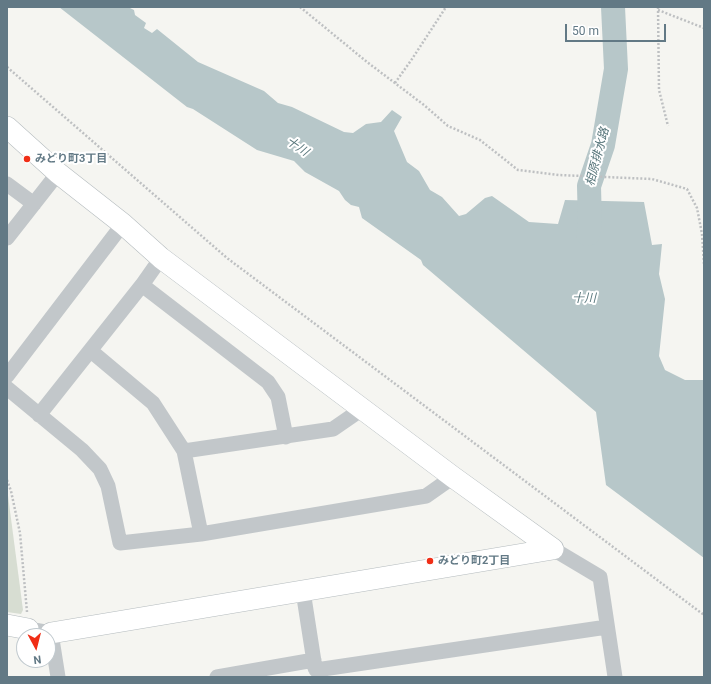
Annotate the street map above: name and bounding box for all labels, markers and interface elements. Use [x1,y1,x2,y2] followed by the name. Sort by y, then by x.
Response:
[567,16,668,42] scale bar
[572,24,599,38] text: 50 m
[583,126,613,188] water label: 相原排水路
[283,134,311,160] water label: 十川
[35,152,107,166] place label: みどり町3丁目
[22,154,32,164] marker: みどり町3丁目
[572,292,596,306] water label: 十川
[438,554,510,568] place label: みどり町2丁目
[425,556,435,566] marker: みどり町2丁目
[16,628,56,668] north arrow
[33,652,42,666] text: N

